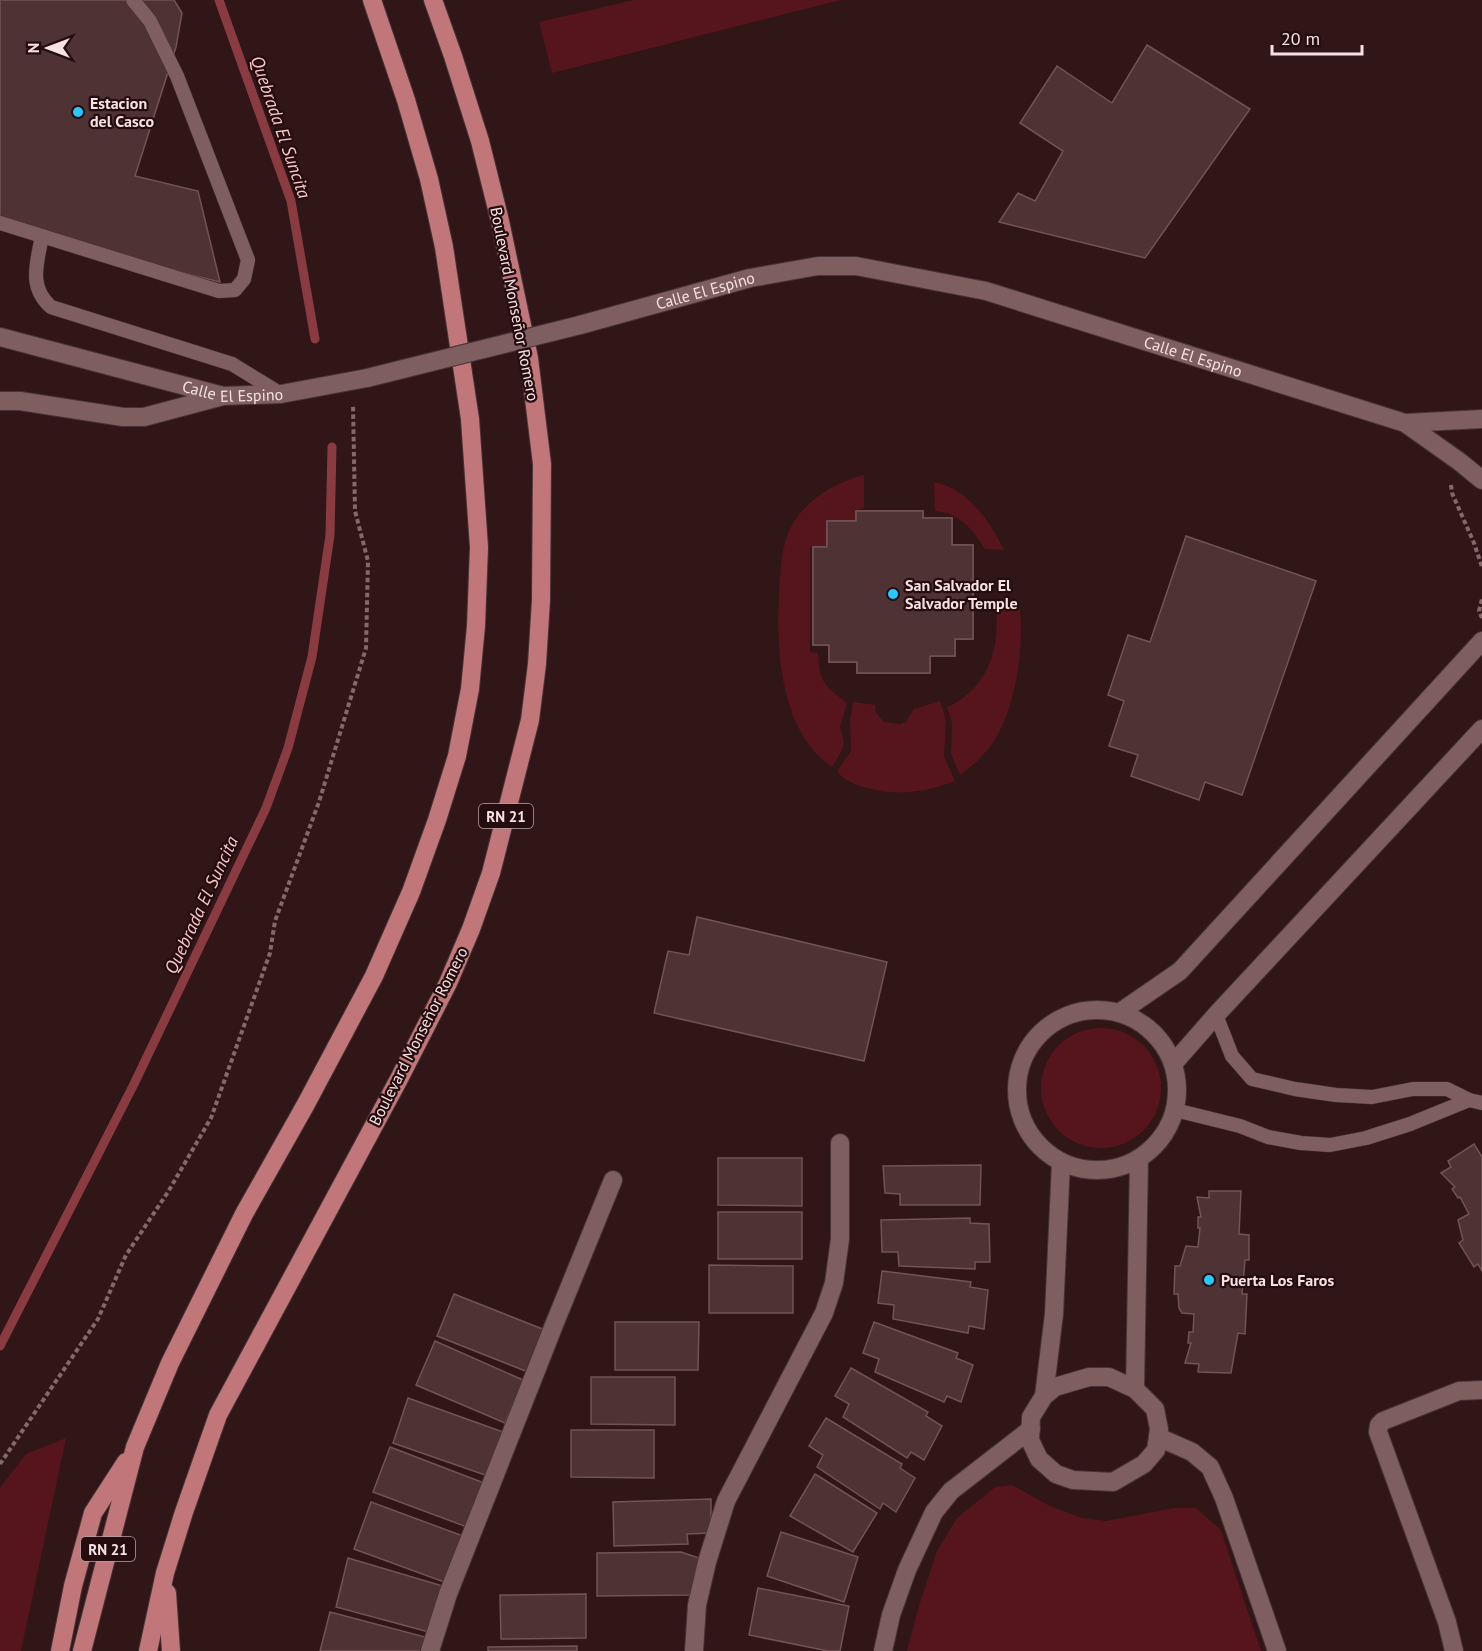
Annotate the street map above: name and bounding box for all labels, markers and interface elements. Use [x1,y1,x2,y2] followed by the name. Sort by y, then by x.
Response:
[18,18,78,78] north arrow
[1272,18,1362,56] scale bar
[1281,27,1320,50] text: 20 m
[23,43,43,53] text: N
[246,53,316,201] water label: Quebrada El Suncita
[90,93,154,131] place label: Estacion del Casco
[71,105,85,119] marker: Estacion del Casco
[486,205,544,403] street label: Boulevard Monseñor Romero
[654,267,756,314] street label: Calle El Espino
[1142,331,1245,381] street label: Calle El Espino
[180,376,284,406] street label: Calle El Espino
[905,575,1018,613] place label: San Salvador El Salvador Temple
[886,587,900,601] marker: San Salvador El Salvador Temple
[479,804,533,828] road number: RN 21
[159,832,243,977] water label: Quebrada El Suncita
[364,944,472,1128] street label: Boulevard Monseñor Romero
[1221,1270,1334,1290] place label: Puerta Los Faros
[1202,1273,1216,1287] marker: Puerta Los Faros
[81,1537,135,1561] road number: RN 21

